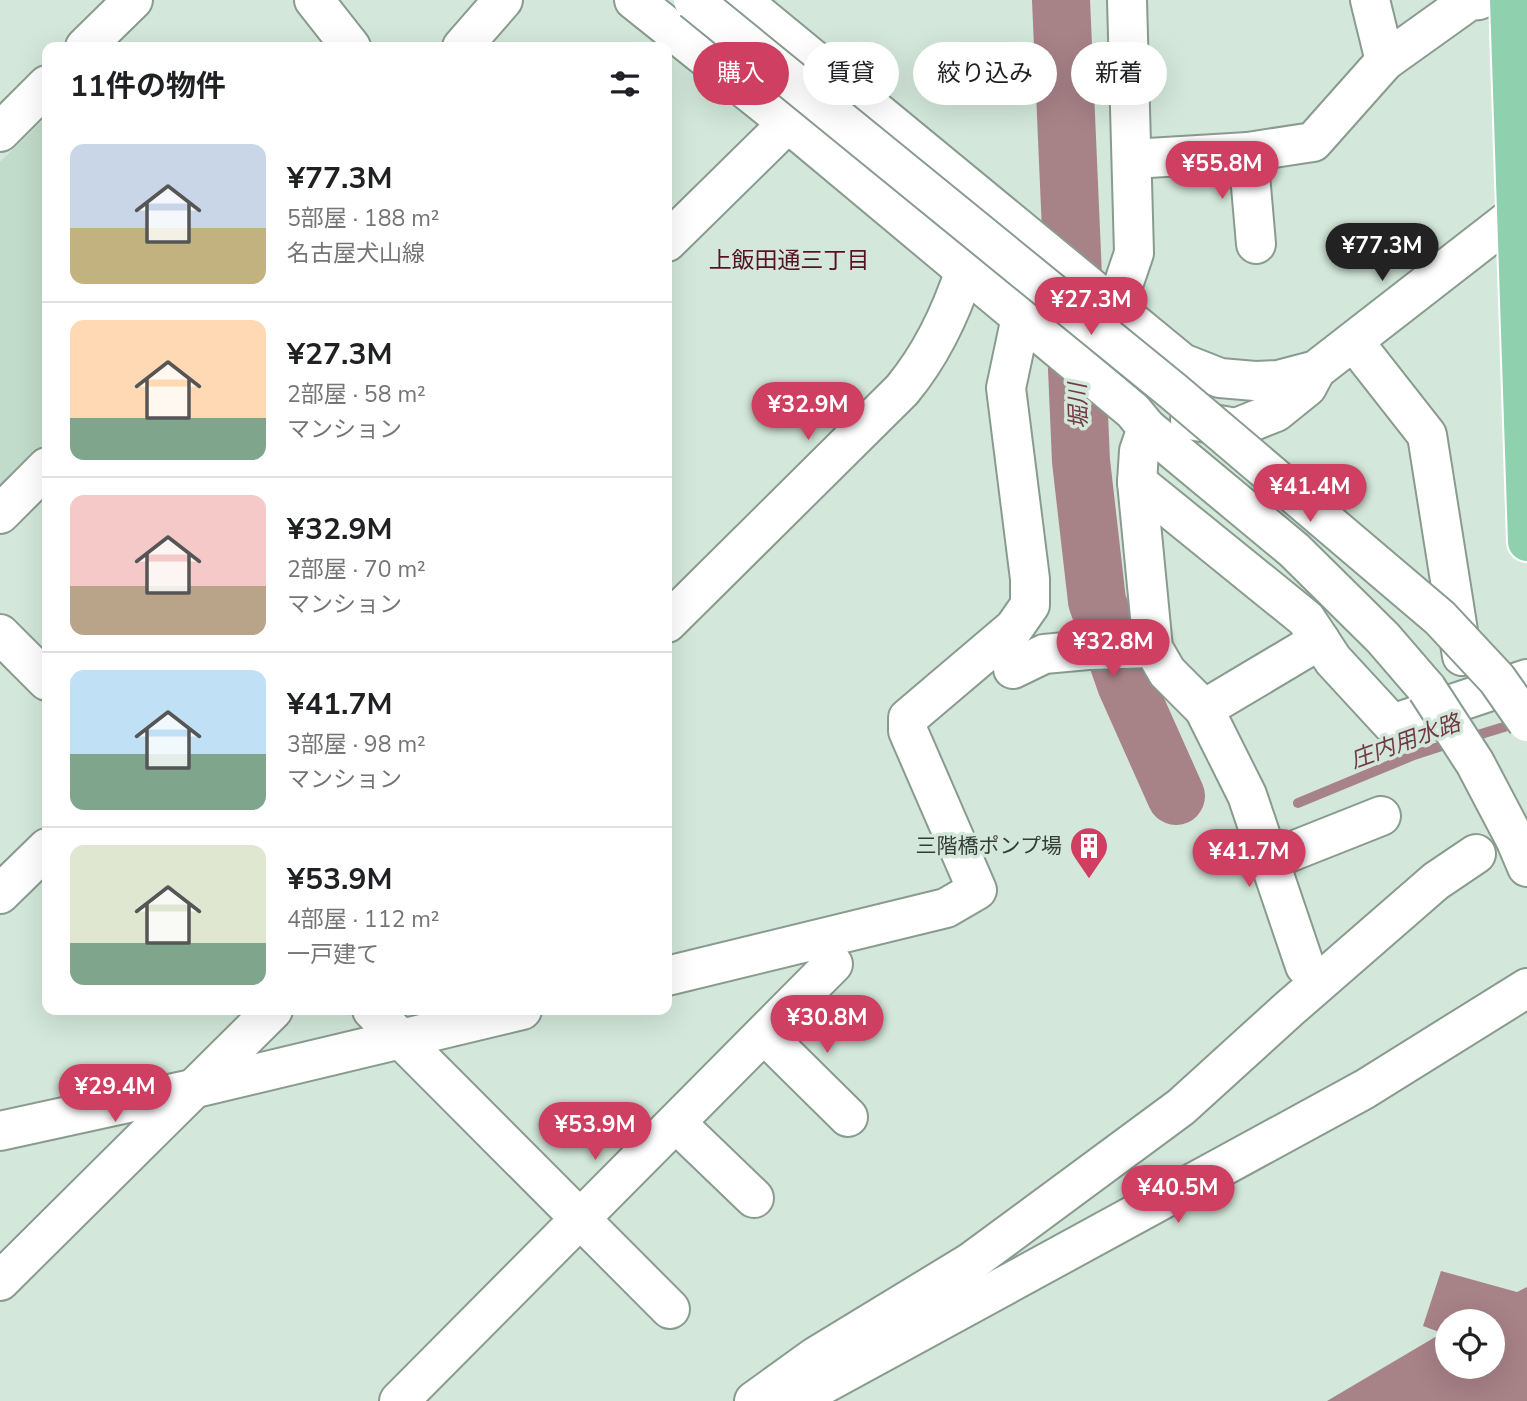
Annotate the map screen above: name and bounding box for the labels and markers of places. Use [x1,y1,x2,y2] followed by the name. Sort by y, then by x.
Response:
[1165,142,1279,201] pin: ¥55.8M
[1325,224,1439,283] pin: ¥77.3M
[1034,278,1148,337] pin: ¥27.3M
[751,382,865,442] pin: ¥32.9M
[1253,464,1367,524] pin: ¥41.4M
[1056,620,1170,679] pin: ¥32.8M
[1068,825,1110,880] building icon: 三階橋ポンプ場
[1192,830,1306,889] pin: ¥41.7M
[916,832,1062,860] place label: 三階橋ポンプ場
[770,996,884,1055] pin: ¥30.8M
[58,1064,172,1124] pin: ¥29.4M
[538,1102,652,1162] pin: ¥53.9M
[1121,1166,1235,1225] pin: ¥40.5M

